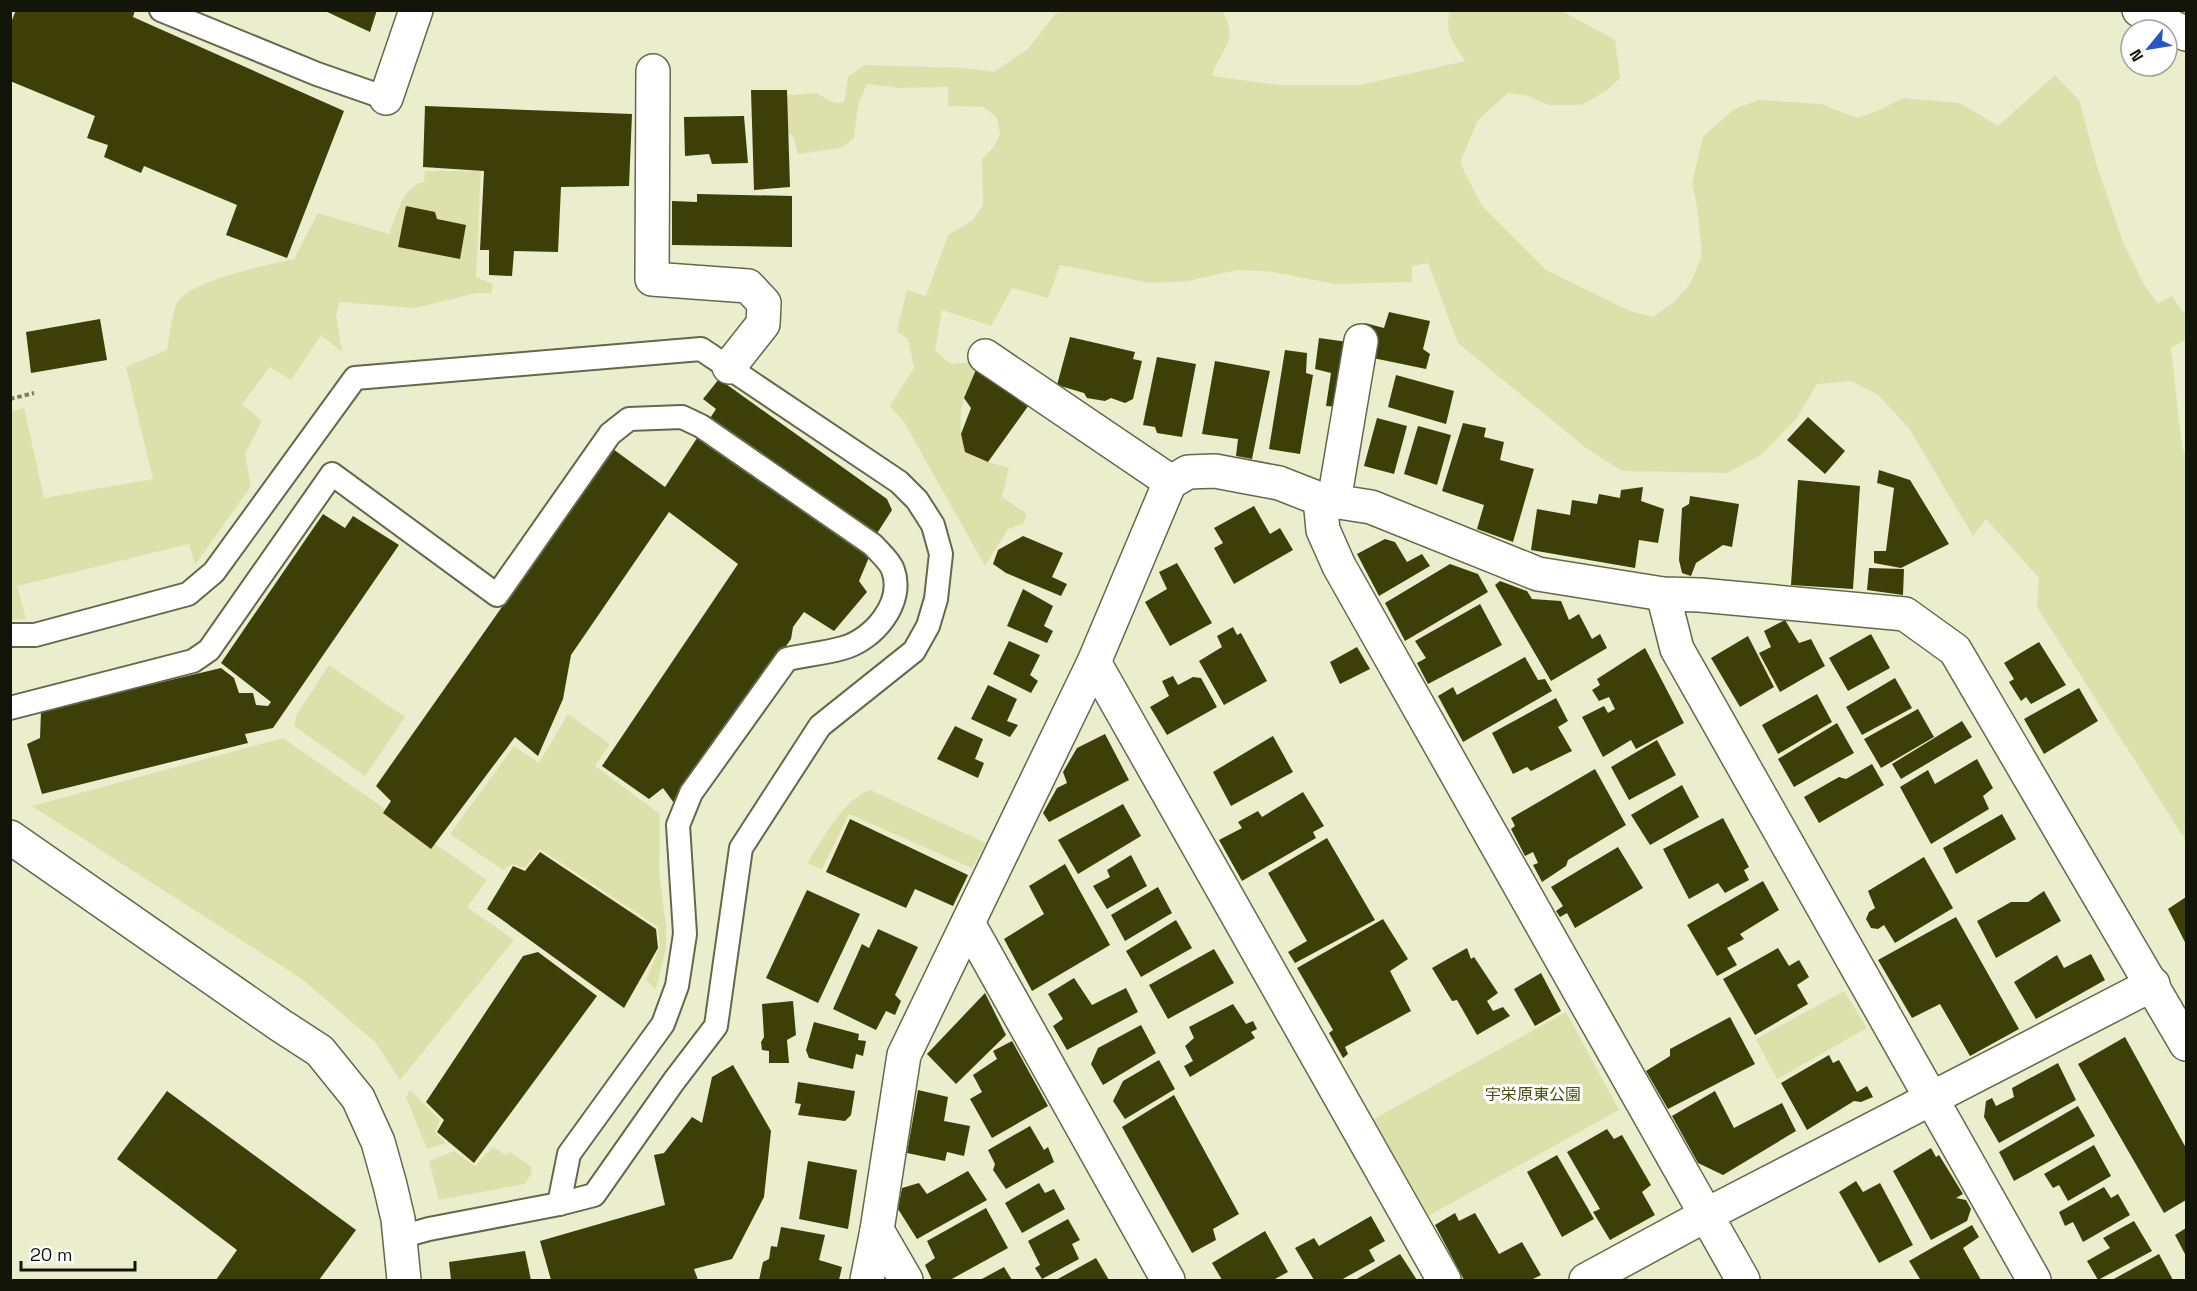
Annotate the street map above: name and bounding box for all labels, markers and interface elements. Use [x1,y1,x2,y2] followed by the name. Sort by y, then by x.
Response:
[2119,18,2179,78] north arrow
[2125,45,2148,65] text: N
[1485,1084,1581,1105] park label: 宇栄原東公園
[21,1234,135,1272] scale bar
[30,1243,73,1266] text: 20 m

